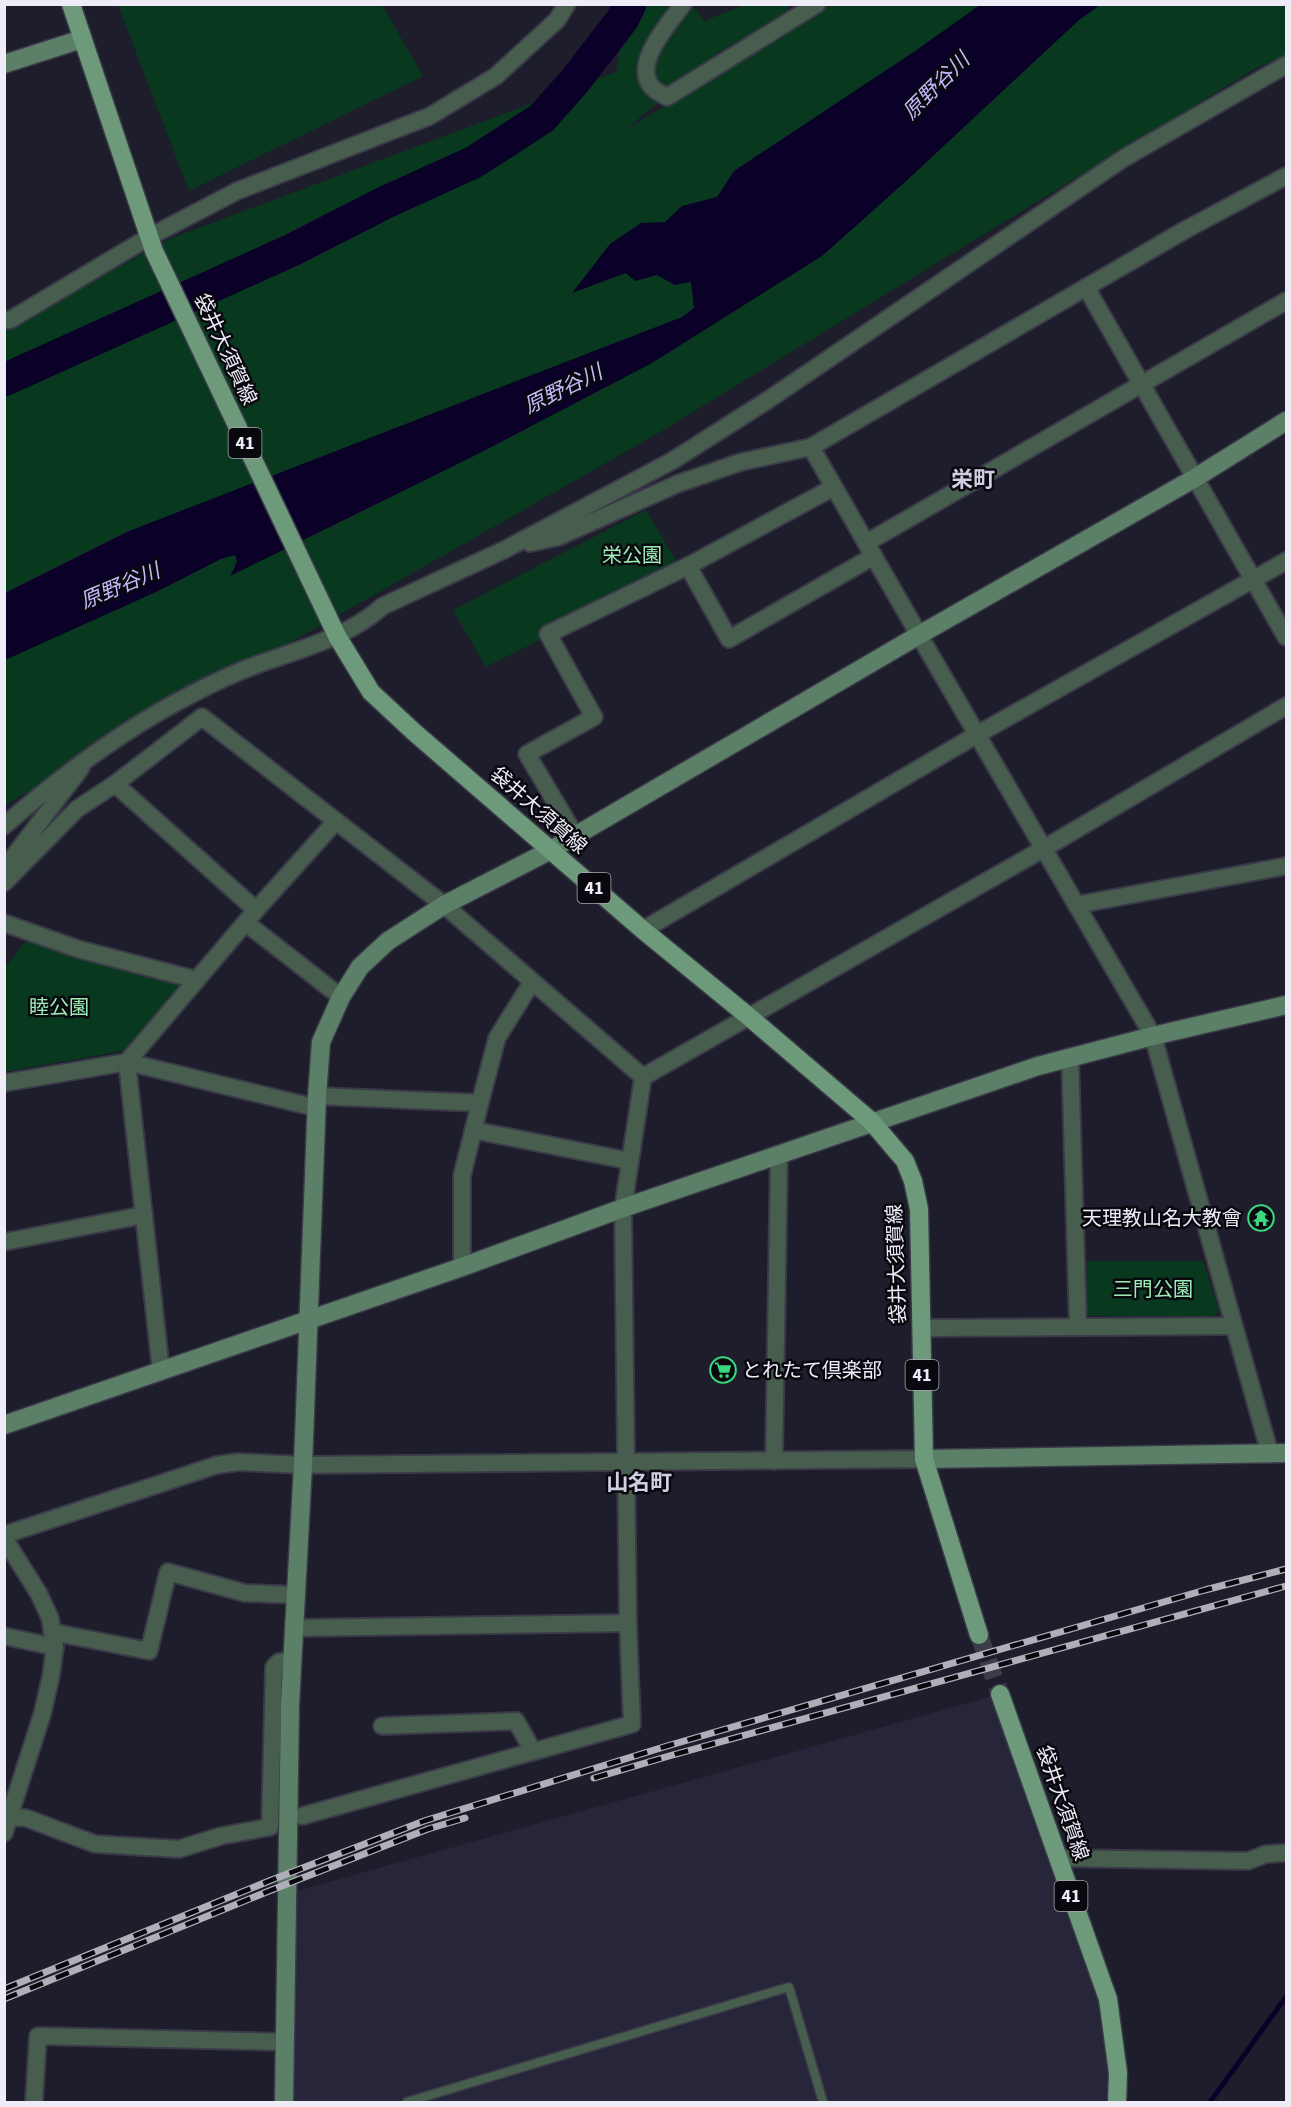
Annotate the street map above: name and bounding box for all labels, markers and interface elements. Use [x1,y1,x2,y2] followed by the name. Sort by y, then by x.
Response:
[896,44,978,126] water label: 原野谷川
[187,289,263,410] street label: 袋井大須賀線
[519,356,609,421] water label: 原野谷川
[228,428,262,458] road number: 41
[951,464,995,496] district label: 栄町
[602,542,662,570] park label: 栄公園
[75,555,166,616] water label: 原野谷川
[484,761,593,861] street label: 袋井大須賀線
[578,873,610,903] road number: 41
[29,994,89,1022] park label: 睦公園
[1246,1203,1276,1233] temple icon: 天理教山名大教會
[881,1204,913,1324] street label: 袋井大須賀線
[1082,1205,1242,1233] place label: 天理教山名大教會
[1113,1276,1193,1304] park label: 三門公園
[708,1355,738,1385] supermarket icon: とれたて倶楽部
[742,1357,882,1385] place label: とれたて倶楽部
[906,1360,938,1390] road number: 41
[606,1467,672,1499] district label: 山名町
[1029,1742,1095,1865] street label: 袋井大須賀線
[1054,1881,1088,1911] road number: 41

